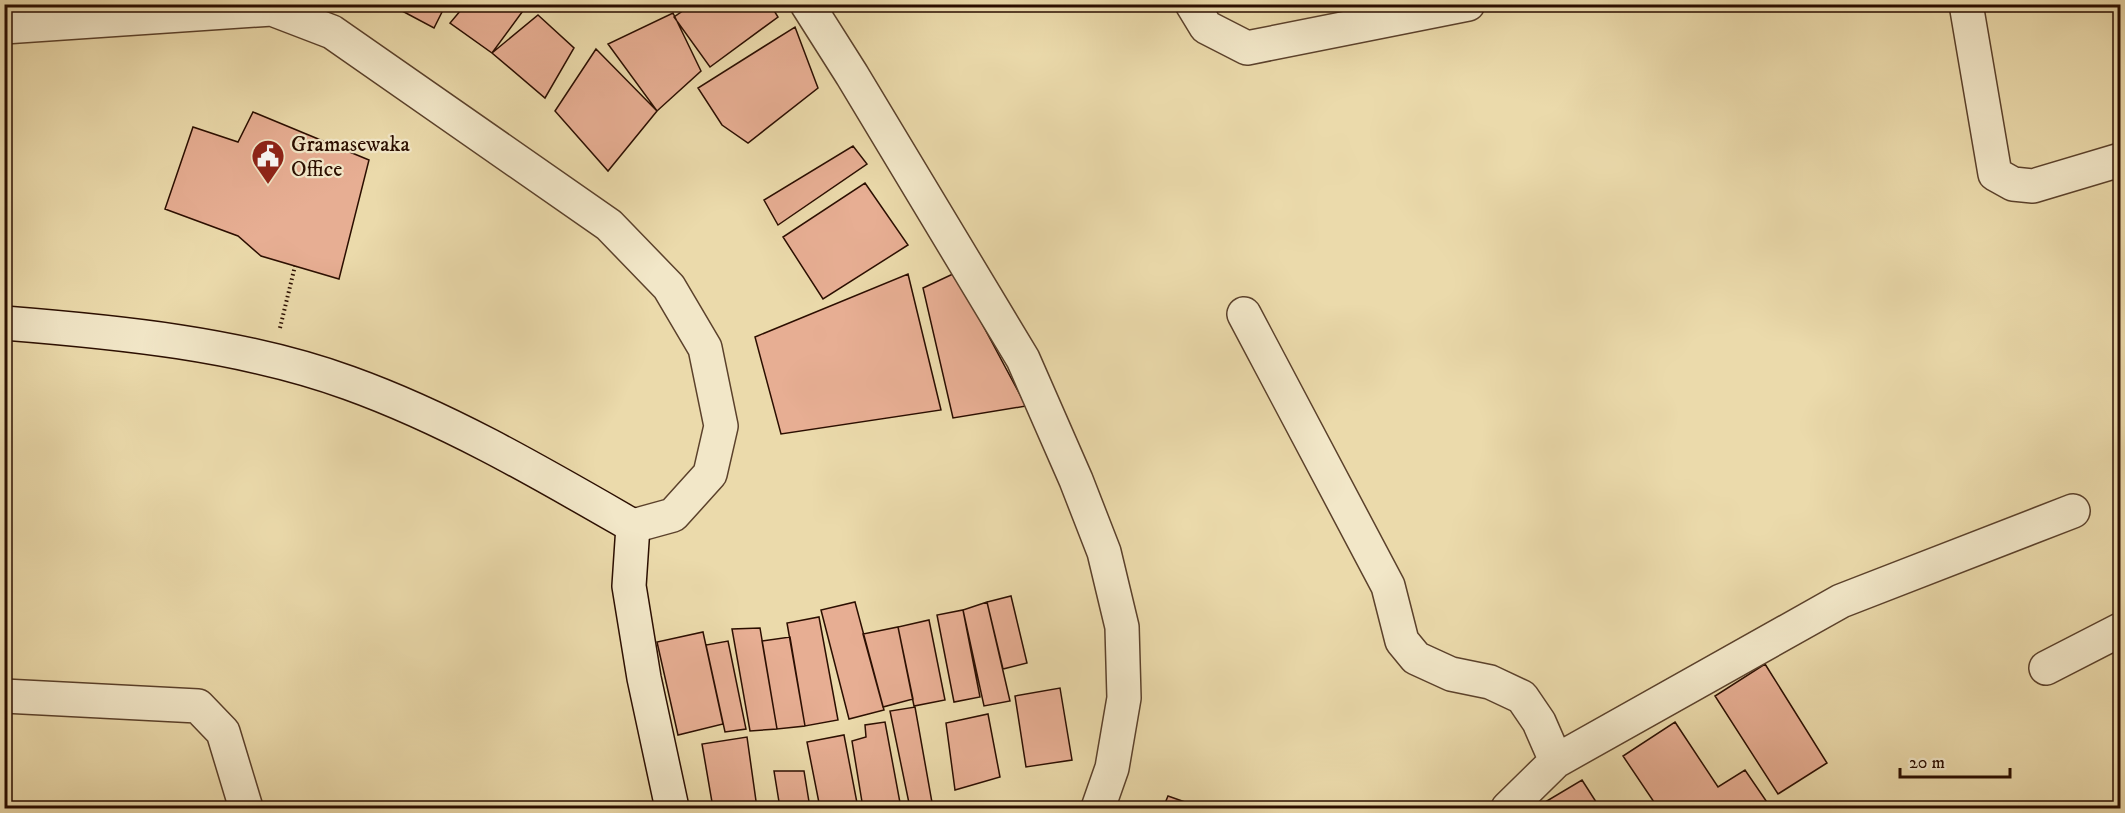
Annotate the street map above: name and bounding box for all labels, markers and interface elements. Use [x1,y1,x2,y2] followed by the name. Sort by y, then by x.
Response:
[291,131,411,183] place label: Gramasewaka Office
[250,138,286,185] public building icon: Gramasewaka Office
[1900,741,2010,779] scale bar
[1909,752,1945,774] text: 20 m

